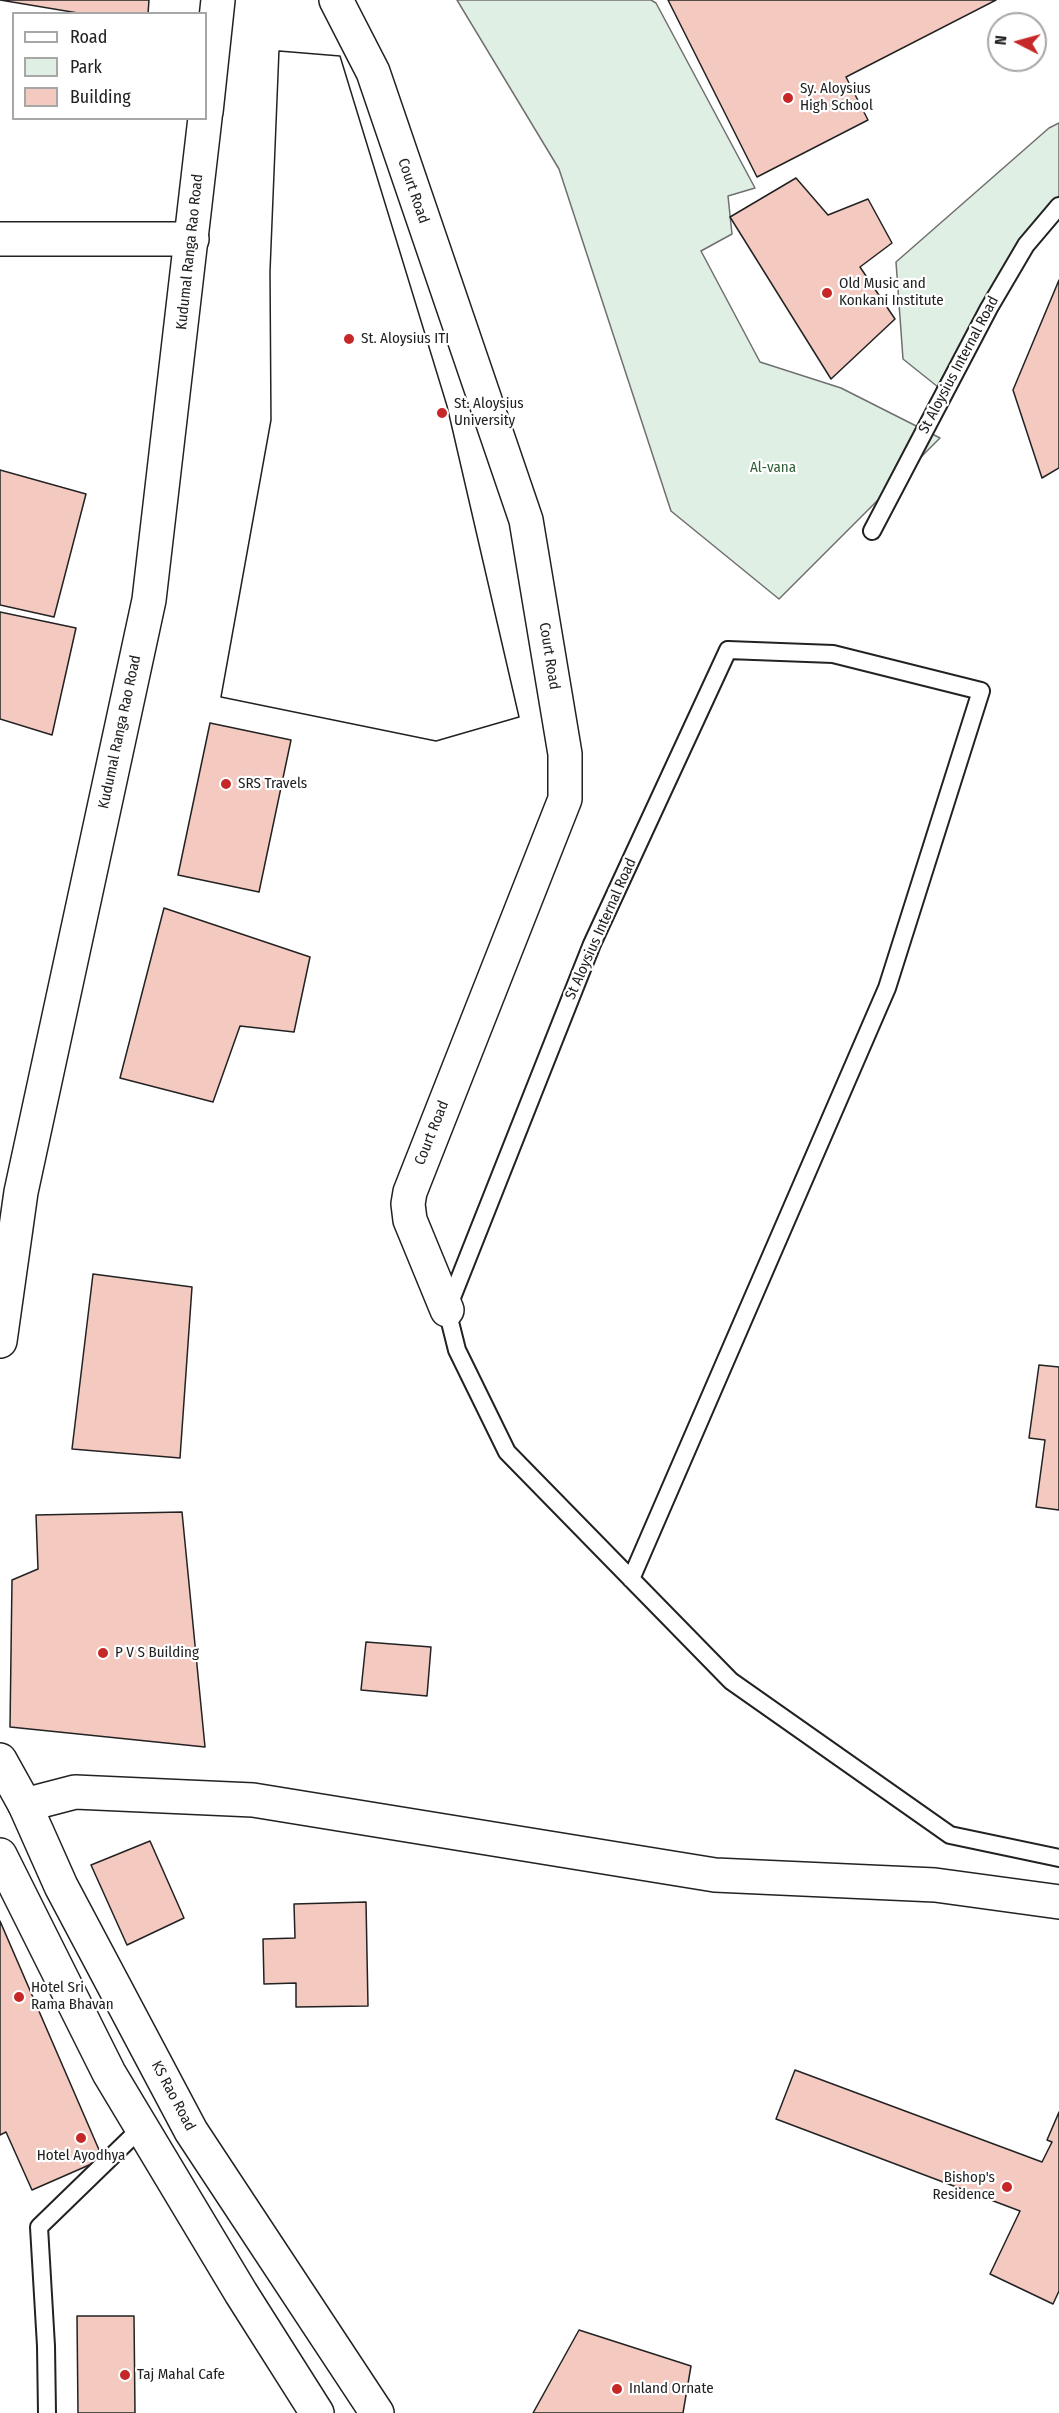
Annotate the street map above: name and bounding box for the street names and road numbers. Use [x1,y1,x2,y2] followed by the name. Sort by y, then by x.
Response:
[393,156,433,226] street label: Court Road
[173,173,207,331] street label: Kudumal Ranga Rao Road
[915,293,1003,437] street label: St Aloysius Internal Road
[535,621,563,691] street label: Court Road
[95,654,145,810] street label: Kudumal Ranga Rao Road
[562,856,640,1002] street label: St Aloysius Internal Road
[411,1098,453,1168] street label: Court Road
[147,2058,199,2134] street label: KS Rao Road

